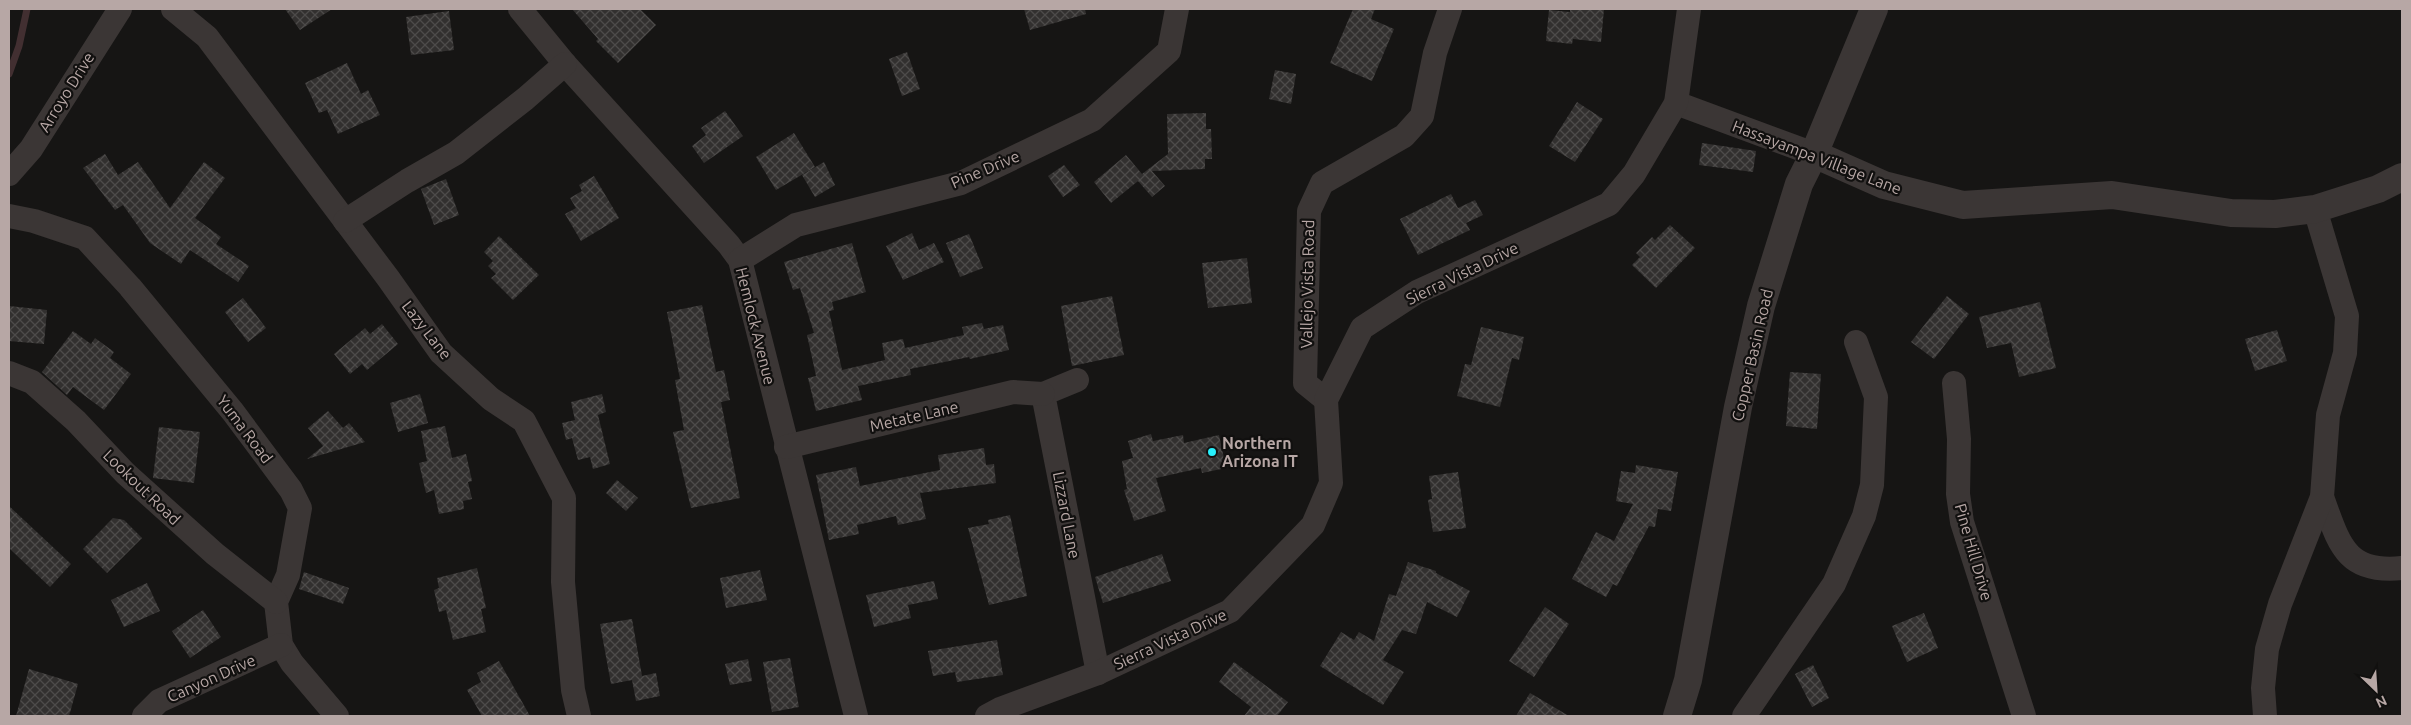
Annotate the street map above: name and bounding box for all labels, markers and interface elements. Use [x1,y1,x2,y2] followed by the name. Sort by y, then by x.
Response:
[34,49,98,135] street label: Arroyo Drive
[1730,116,1904,198] street label: Hassayampa Village Lane
[948,146,1022,192] street label: Pine Drive
[1297,219,1317,349] street label: Vallejo Vista Road
[1403,238,1521,308] street label: Sierra Vista Drive
[733,265,779,387] street label: Hemlock Avenue
[1728,287,1776,423] street label: Copper Basin Road
[399,297,455,363] street label: Lazy Lane
[214,391,276,467] street label: Yuma Road
[868,397,960,435] street label: Metate Lane
[1222,434,1298,470] place label: Northern Arizona IT
[100,446,184,528] street label: Lookout Road
[1206,446,1218,458] marker: Northern Arizona IT
[1050,470,1084,560] street label: Lizzard Lane
[1952,501,1996,603] street label: Pine Hill Drive
[1111,605,1229,673] street label: Sierra Vista Drive
[164,651,258,705] street label: Canyon Drive
[2351,665,2401,715] north arrow
[2373,692,2390,711] text: N

